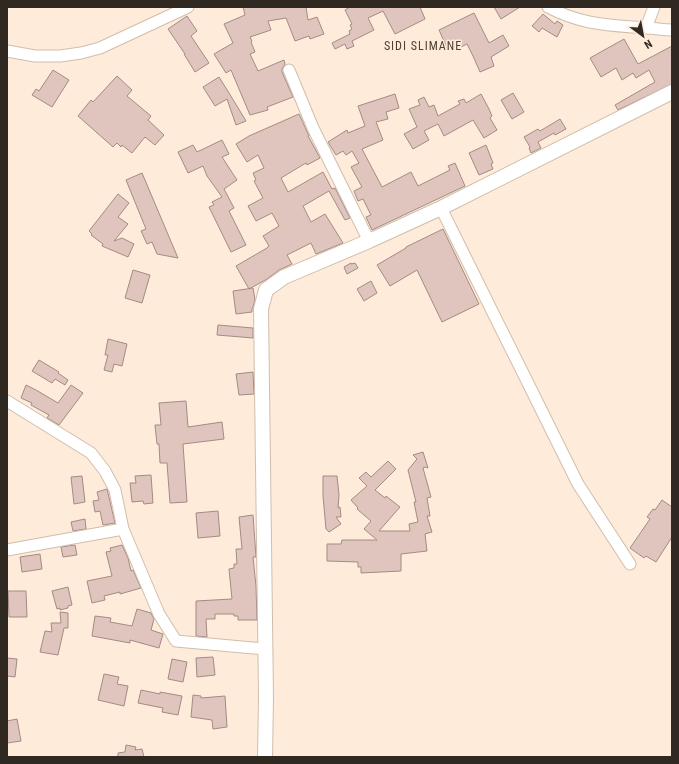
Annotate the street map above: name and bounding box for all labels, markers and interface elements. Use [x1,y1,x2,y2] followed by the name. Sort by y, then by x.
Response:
[623,16,663,56] north arrow
[642,37,654,51] text: N
[384,39,462,53] district label: SIDI SLIMANE

